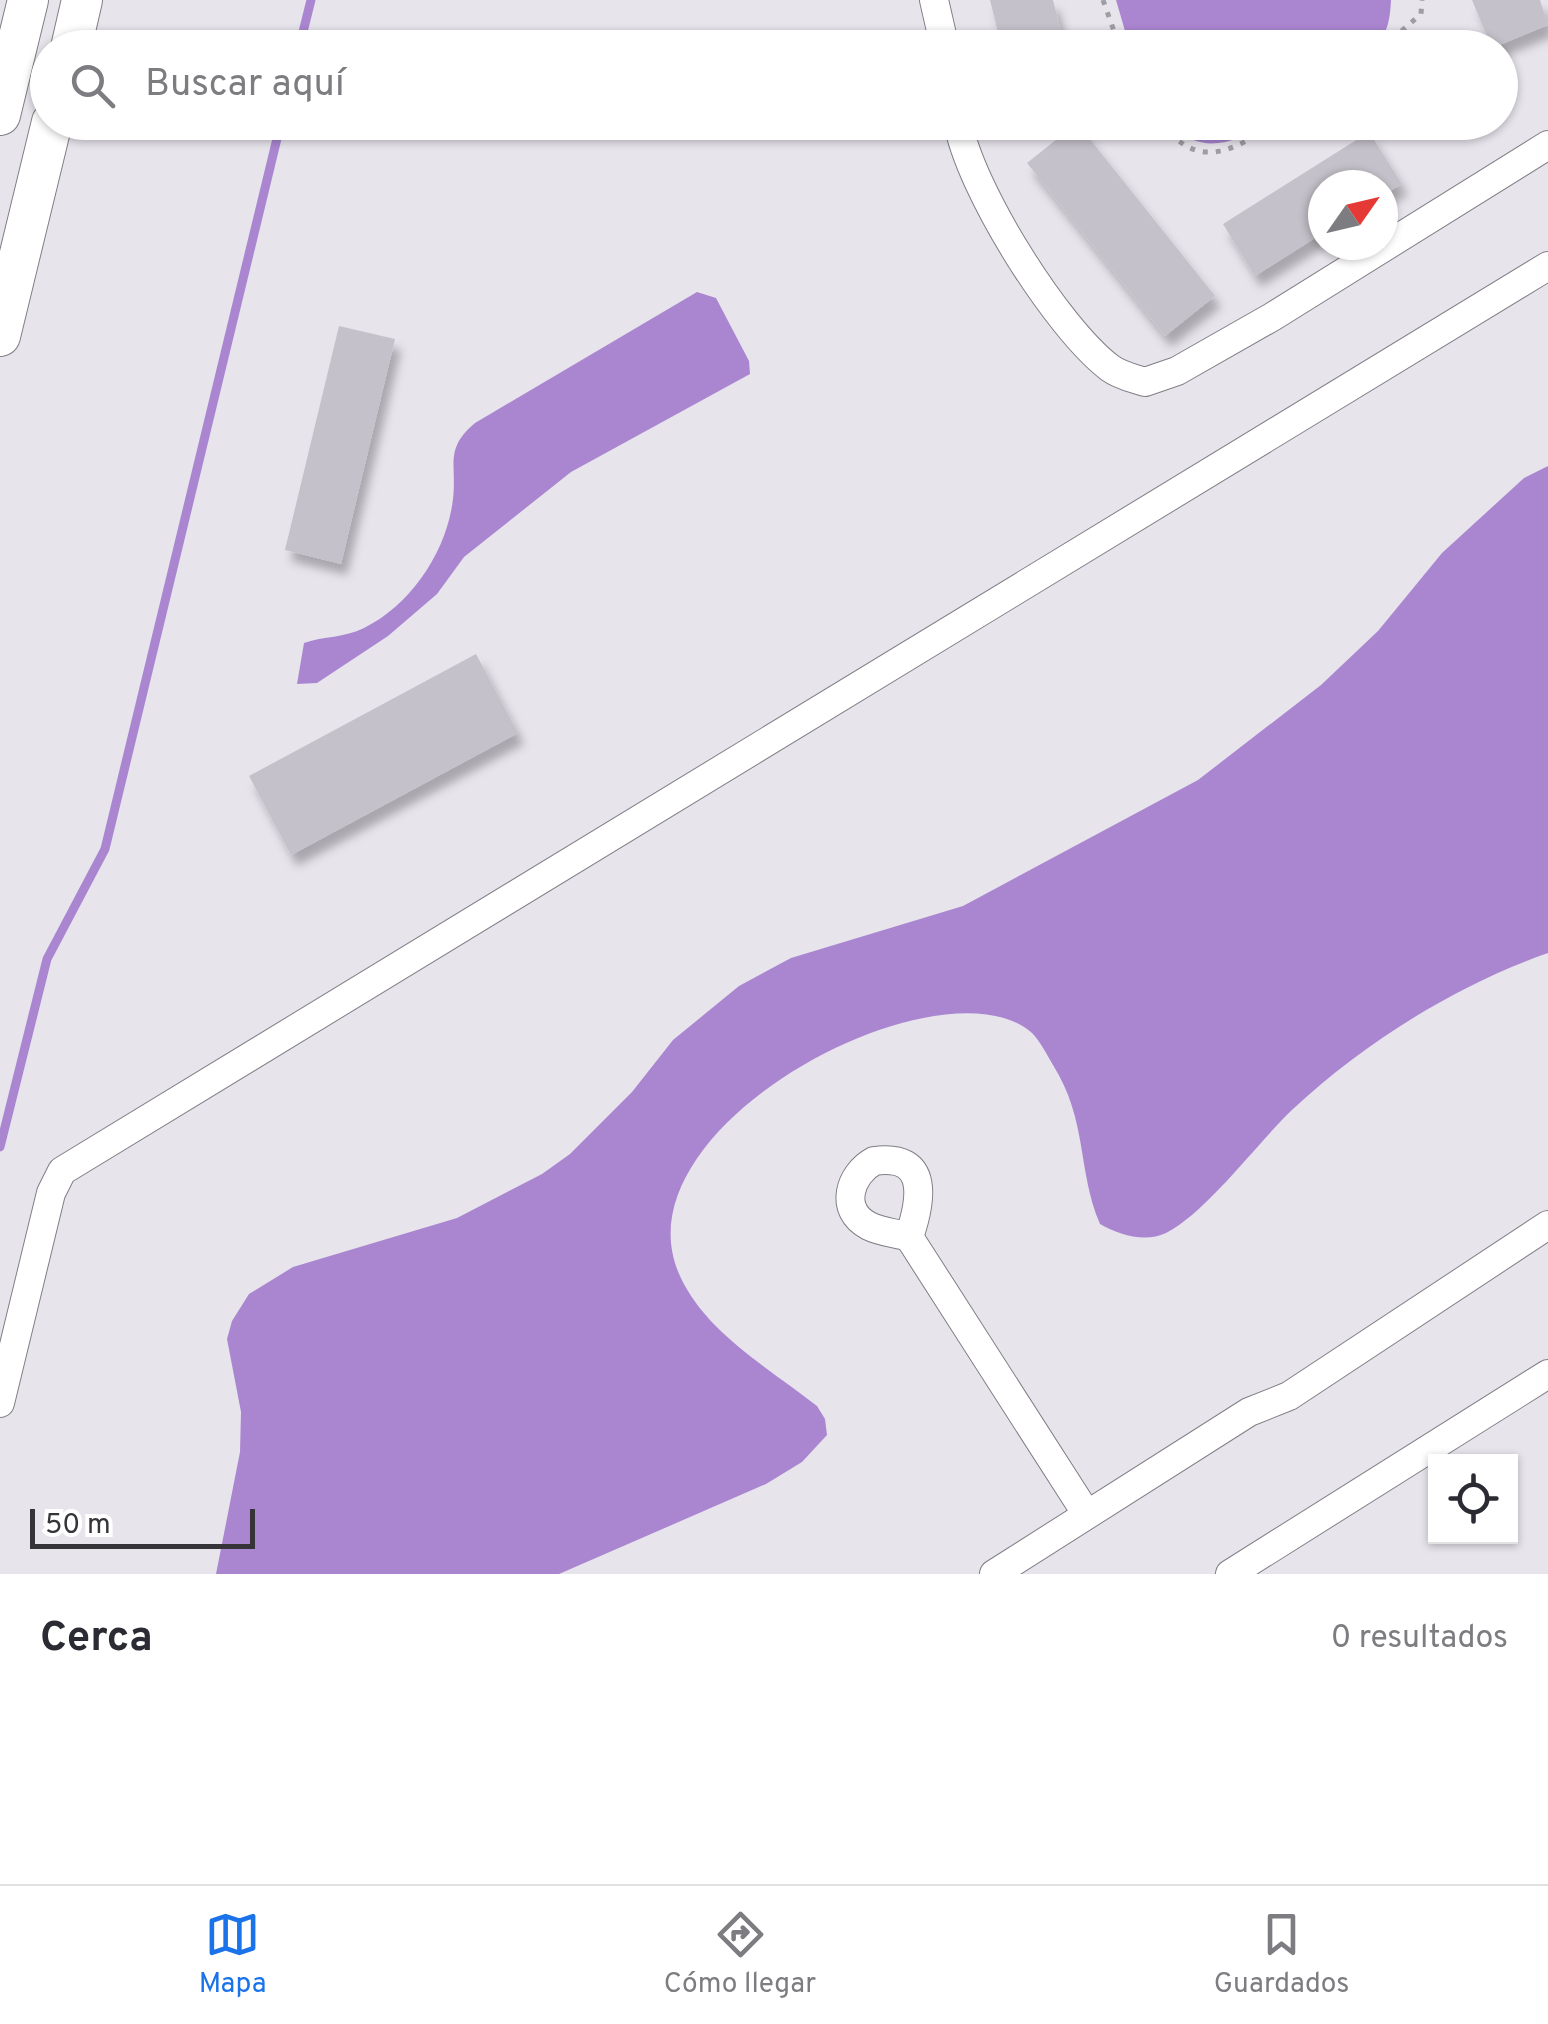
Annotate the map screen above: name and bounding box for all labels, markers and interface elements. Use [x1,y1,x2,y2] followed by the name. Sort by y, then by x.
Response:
[30,30,1518,140] search box
[65,58,120,113] icon: search
[145,61,345,110] text: Buscar aquí
[1308,170,1398,260] north arrow
[1428,1454,1518,1544] map controls
[1428,1454,1518,1544] button: locate
[30,1504,255,1548] scale bar
[45,1508,111,1544] text: 50 m
[40,1613,153,1666] text: Cerca
[1331,1619,1508,1659] text: 0 resultados
[199,1907,266,2003] tab: Mapa
[664,1907,816,2003] tab: Cómo llegar
[1214,1907,1349,2003] tab: Guardados

